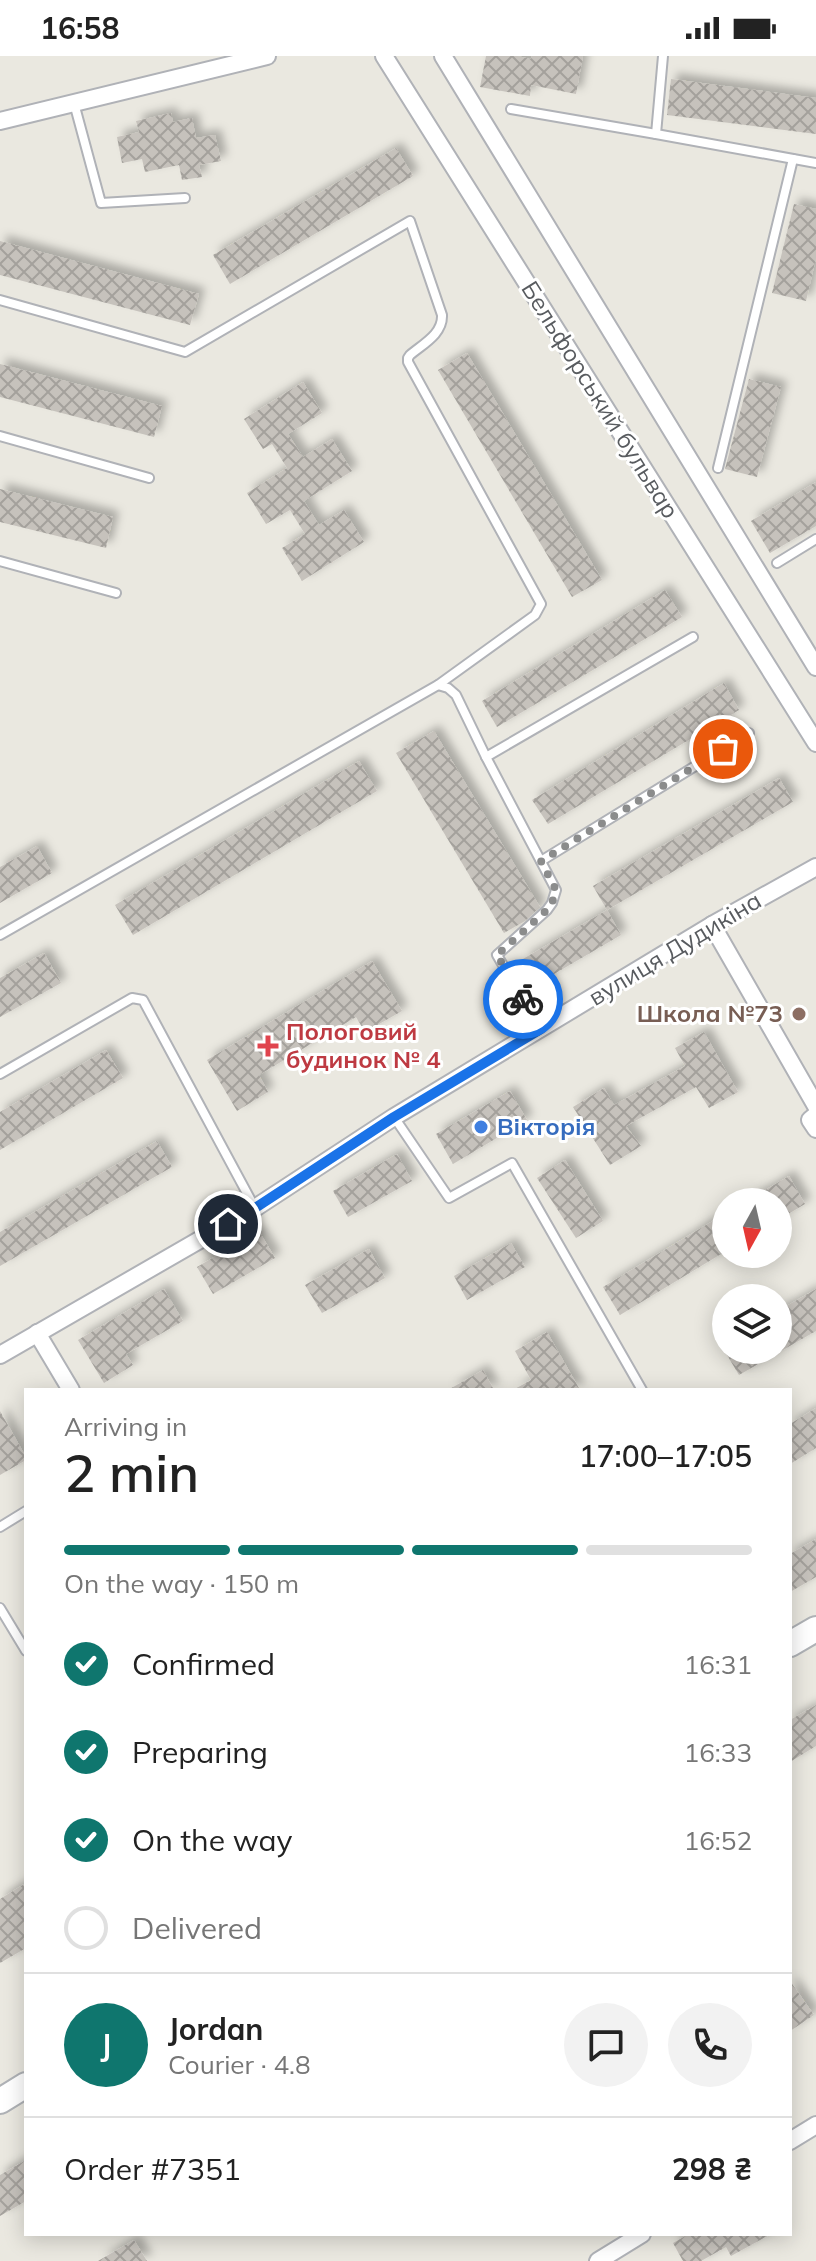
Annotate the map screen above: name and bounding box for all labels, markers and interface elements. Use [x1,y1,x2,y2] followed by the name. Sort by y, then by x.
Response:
[40,9,119,47] text: 16:58
[516,275,686,524] street label: Бельфорський бульвар
[689,715,757,783] pin
[701,727,745,771] icon: bag
[583,885,766,1012] street label: вулиця Дудикіна
[483,959,563,1039] courier
[501,977,545,1021] icon: bike
[637,998,783,1028] place label: Школа №73
[790,1005,808,1023] marker: Школа №73
[286,1016,441,1074] place label: Пологовий будинок № 4
[257,1035,279,1057] marker: Пологовий будинок № 4
[497,1111,595,1141] place label: Вікторія
[472,1118,490,1136] marker: Вікторія
[712,1188,792,1268] north arrow
[712,1188,792,1364] map controls
[194,1190,262,1258] pin
[206,1202,250,1246] icon: home
[712,1284,792,1364] button: layers
[64,1410,187,1443] text: Arriving in
[579,1437,752,1475] text: 17:00–17:05
[64,1440,199,1505] text: 2 min
[64,1567,299,1600] text: On the way · 150 m
[64,1642,108,1686] icon: check
[132,1645,275,1683] text: Confirmed
[684,1648,752,1681] text: 16:31
[64,1730,108,1774] icon: check
[132,1733,268,1771] text: Preparing
[684,1736,752,1769] text: 16:33
[64,1818,108,1862] icon: check
[132,1821,292,1859] text: On the way
[684,1824,752,1857] text: 16:52
[132,1909,262,1947] text: Delivered
[564,2003,648,2087] button: chat
[668,2003,752,2087] button: phone
[168,2010,263,2048] text: Jordan
[101,2026,111,2064] text: J
[168,2048,311,2081] text: Courier · 4.8
[64,2150,241,2188] text: Order #7351
[672,2150,752,2188] text: 298 ₴

